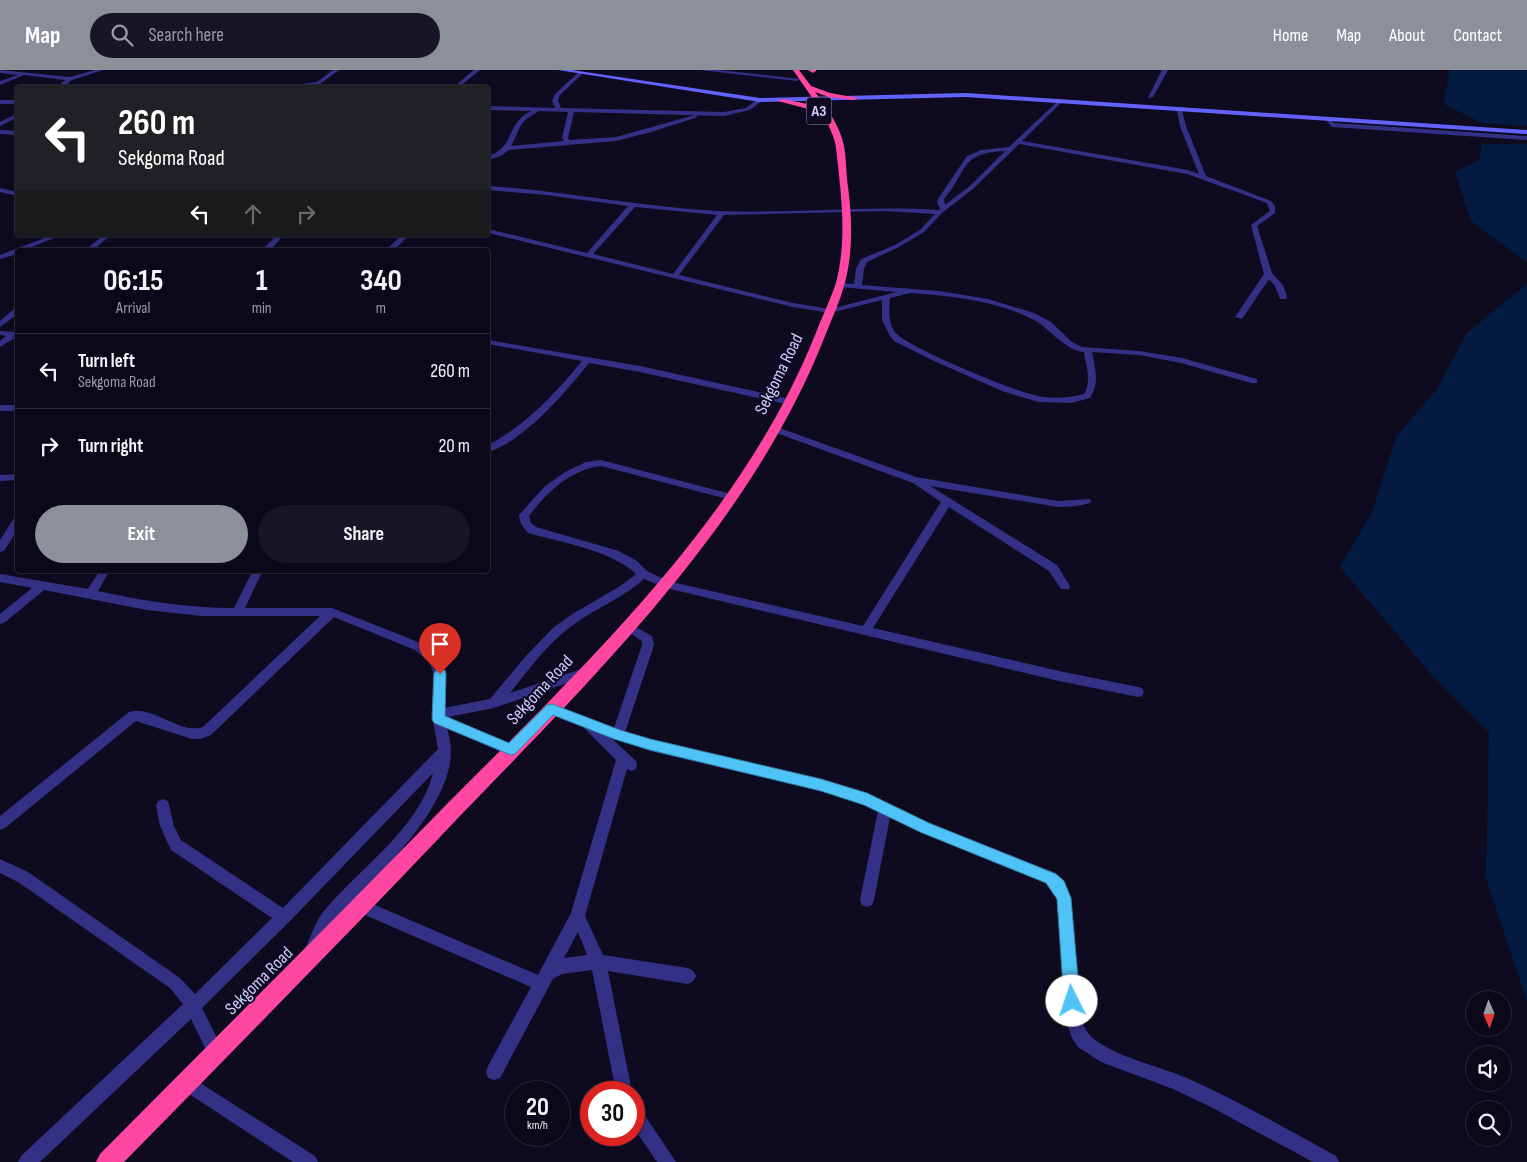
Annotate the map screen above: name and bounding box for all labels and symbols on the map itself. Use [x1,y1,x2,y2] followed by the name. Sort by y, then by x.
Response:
[806,97,832,124] road number: A3
[750,330,808,418] street label: Sekgoma Road
[419,623,461,674] pin
[503,651,577,729] street label: Sekgoma Road
[221,943,297,1019] street label: Sekgoma Road
[1045,974,1097,1026] position arrow
[1466,991,1511,1036] north arrow
[580,1081,645,1146] speed limit sign: 30

